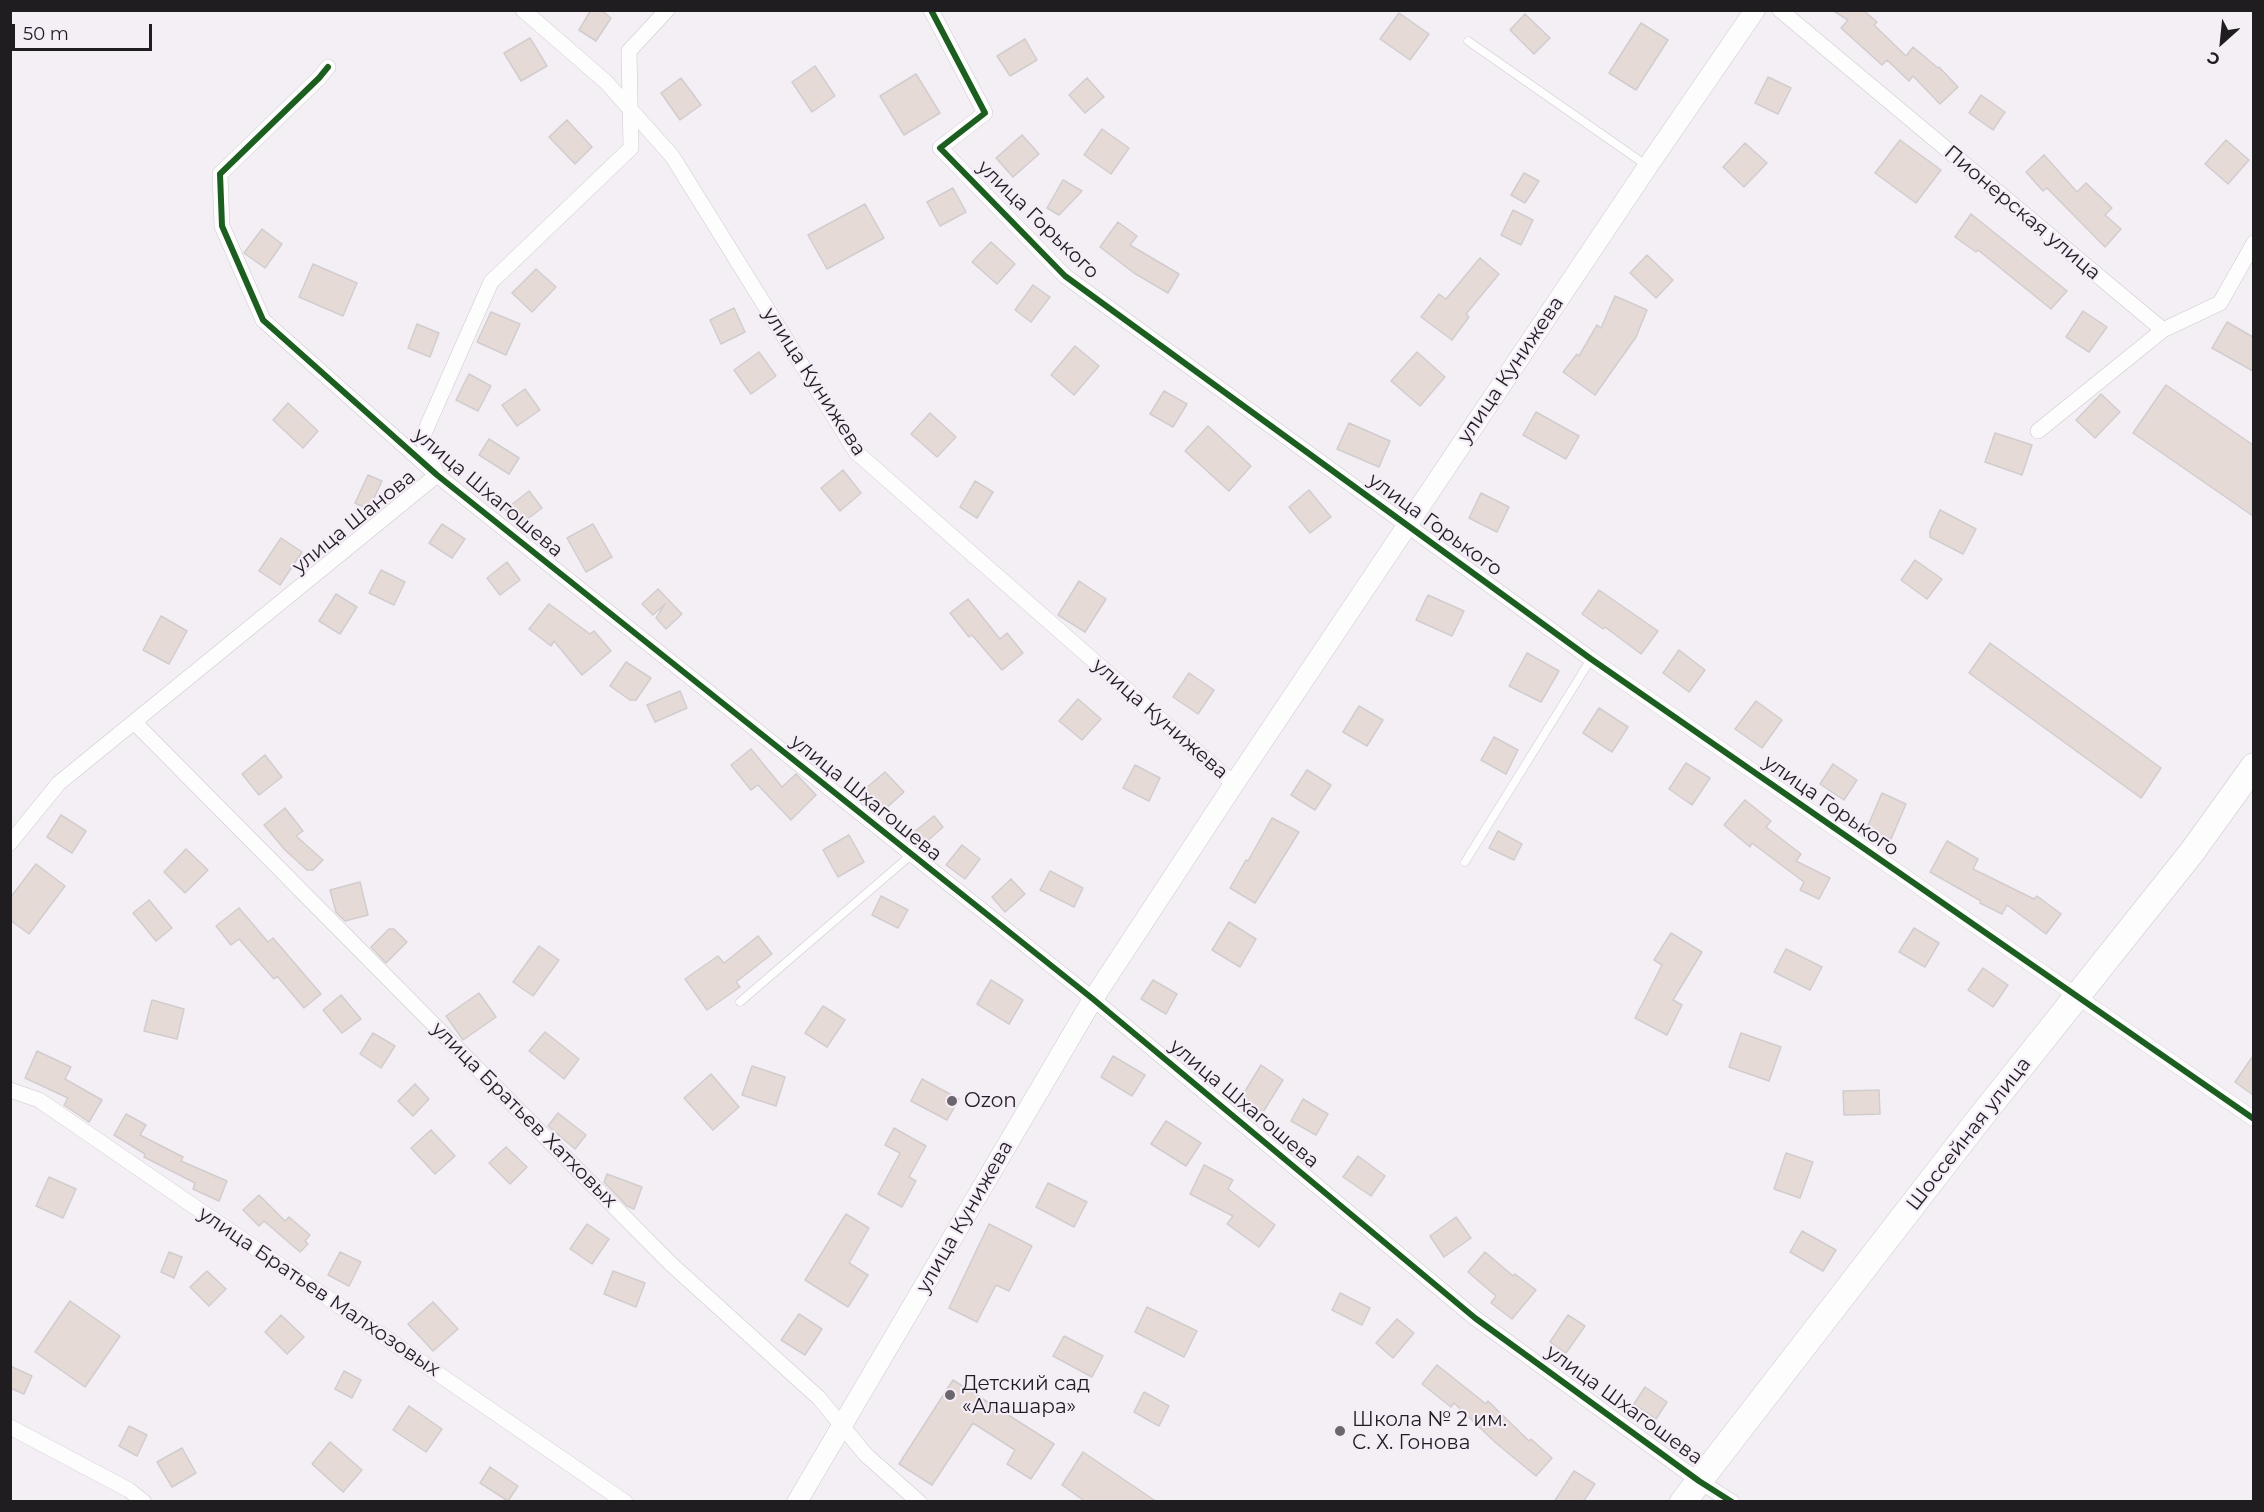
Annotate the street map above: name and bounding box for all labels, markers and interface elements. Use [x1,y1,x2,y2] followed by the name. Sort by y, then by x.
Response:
[15,12,154,50] scale bar
[2192,12,2252,72] north arrow
[23,23,69,45] text: 50 m
[2204,47,2223,70] text: С
[1939,141,2105,285] street label: Пионерская улица
[972,156,1104,284] street label: улица Горького
[1453,292,1569,448] street label: улица Кунижева
[757,303,871,461] street label: улица Кунижева
[408,423,568,563] street label: улица Шхагошева
[288,465,420,579] street label: улица Шанова
[1363,468,1507,582] street label: улица Горького
[1087,654,1233,784] street label: улица Кунижева
[785,730,947,866] street label: улица Шхагошева
[1759,750,1903,862] street label: улица Горького
[426,1017,622,1213] street label: улица Братьев Хатховых
[1164,1034,1324,1174] street label: улица Шхагошева
[1902,1053,2036,1215] street label: Шоссейная улица
[964,1089,1017,1113] place label: Ozon
[945,1094,959,1108] marker: Ozon
[912,1137,1018,1297] street label: улица Кунижева
[194,1202,444,1382] street label: улица Братьев Малхозовых
[1541,1340,1707,1470] street label: улица Шхагошева
[962,1372,1090,1419] place label: Детский сад «Алашара»
[943,1388,957,1402] marker: Детский сад «Алашара»
[1352,1408,1507,1455] place label: Школа № 2 им. С. Х. Гонова
[1333,1424,1347,1438] marker: Школа № 2 им. С. Х. Гонова

